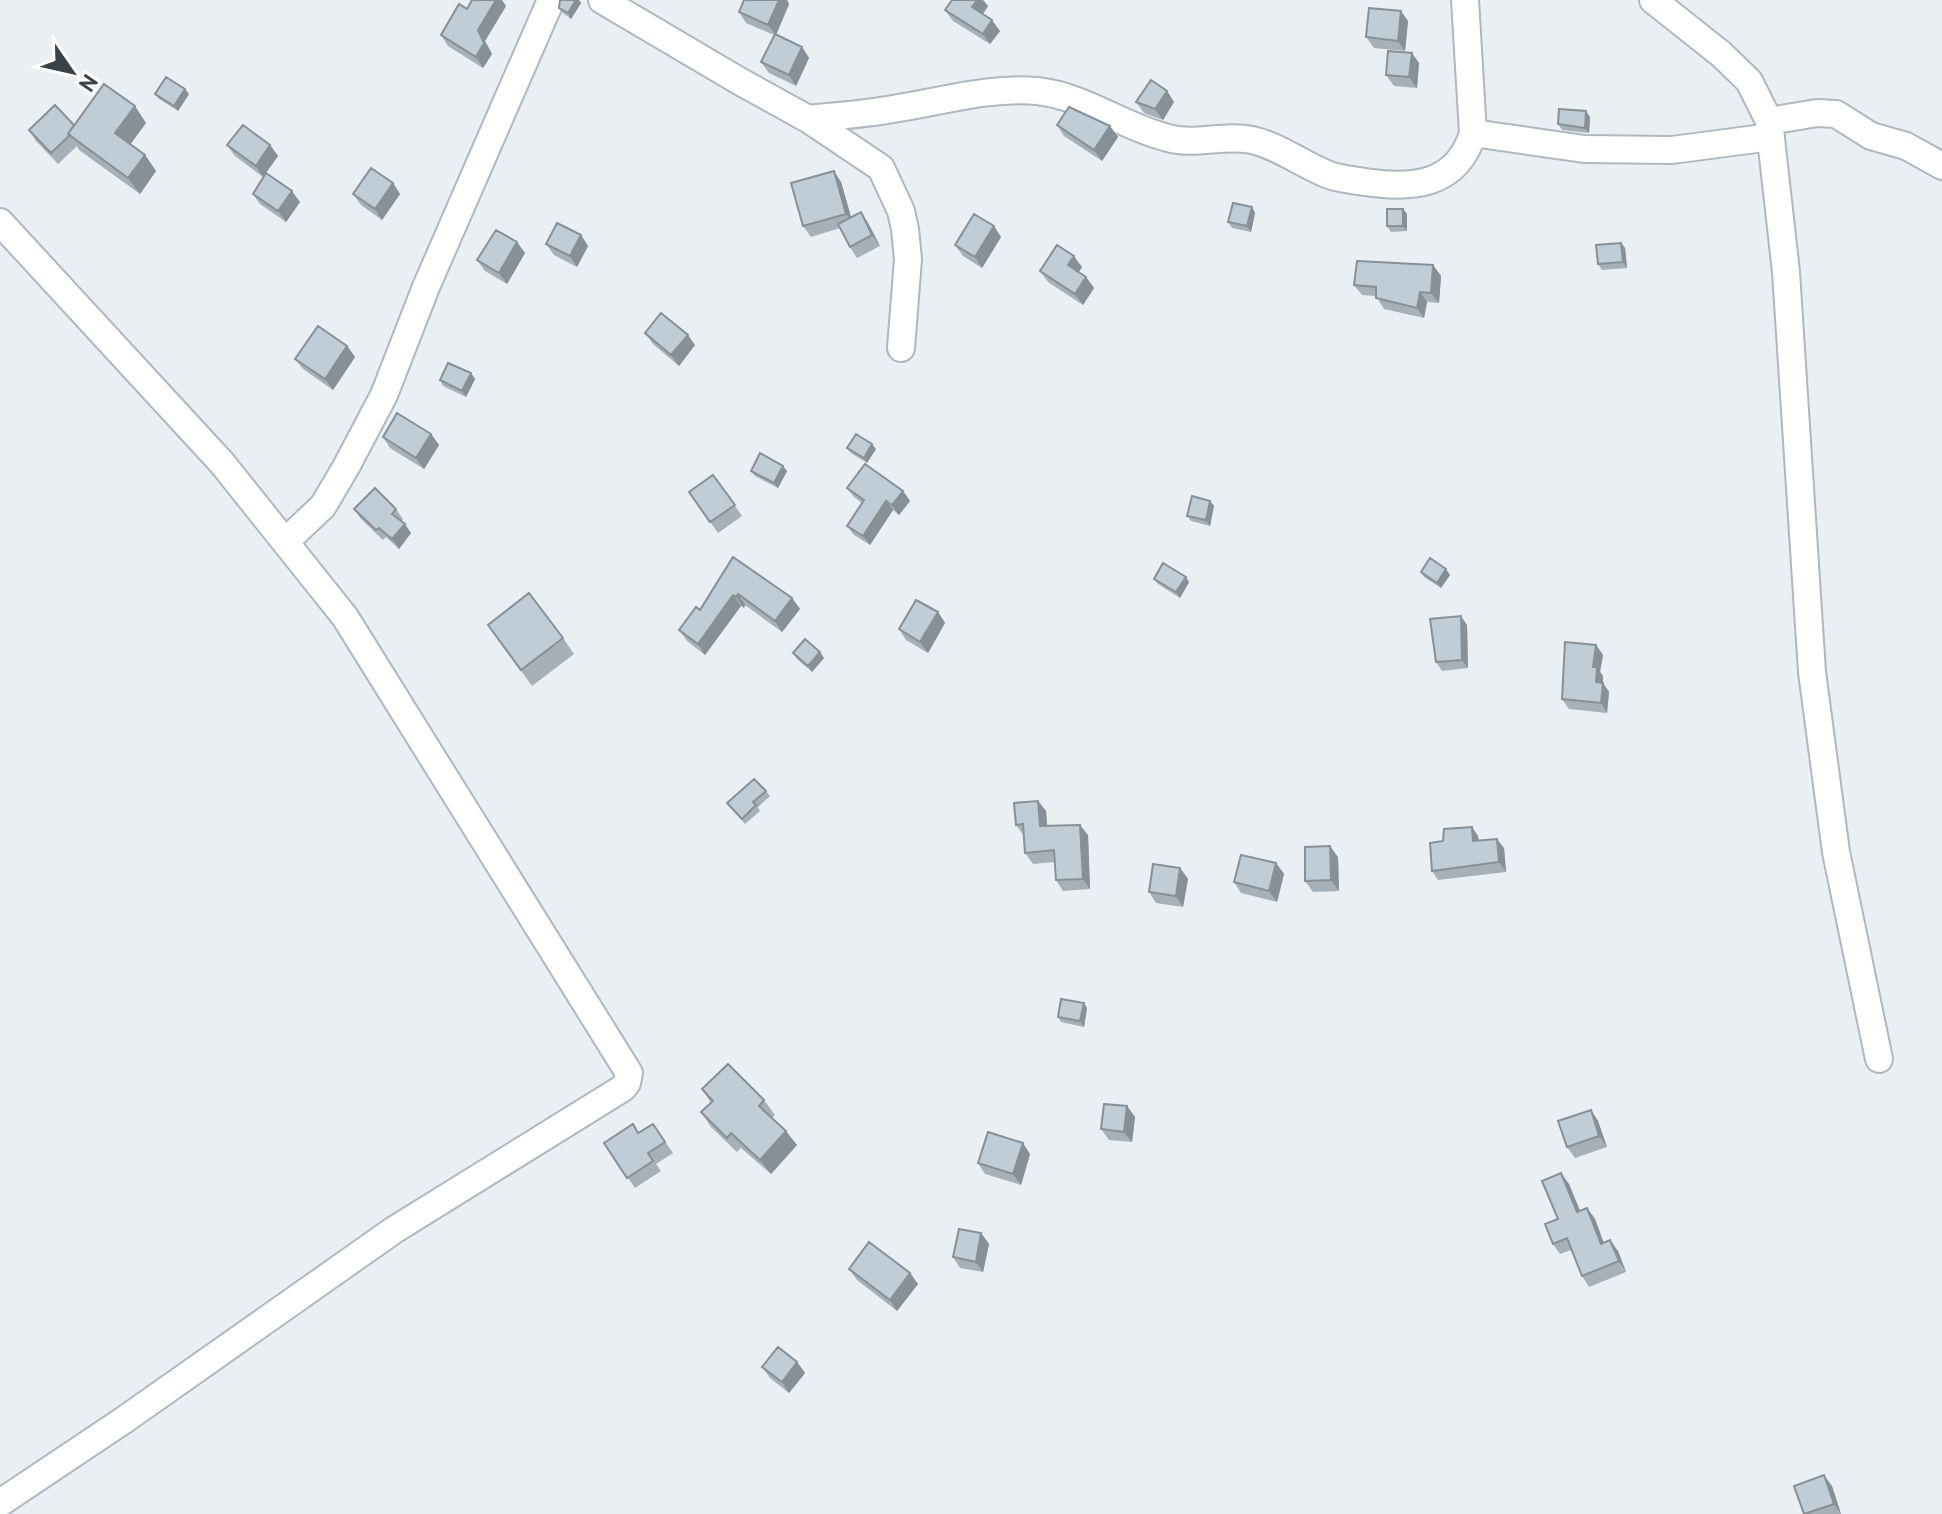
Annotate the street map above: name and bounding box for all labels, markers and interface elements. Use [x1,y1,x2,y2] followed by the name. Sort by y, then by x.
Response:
[32,32,112,112] north arrow
[73,69,104,97] text: N

